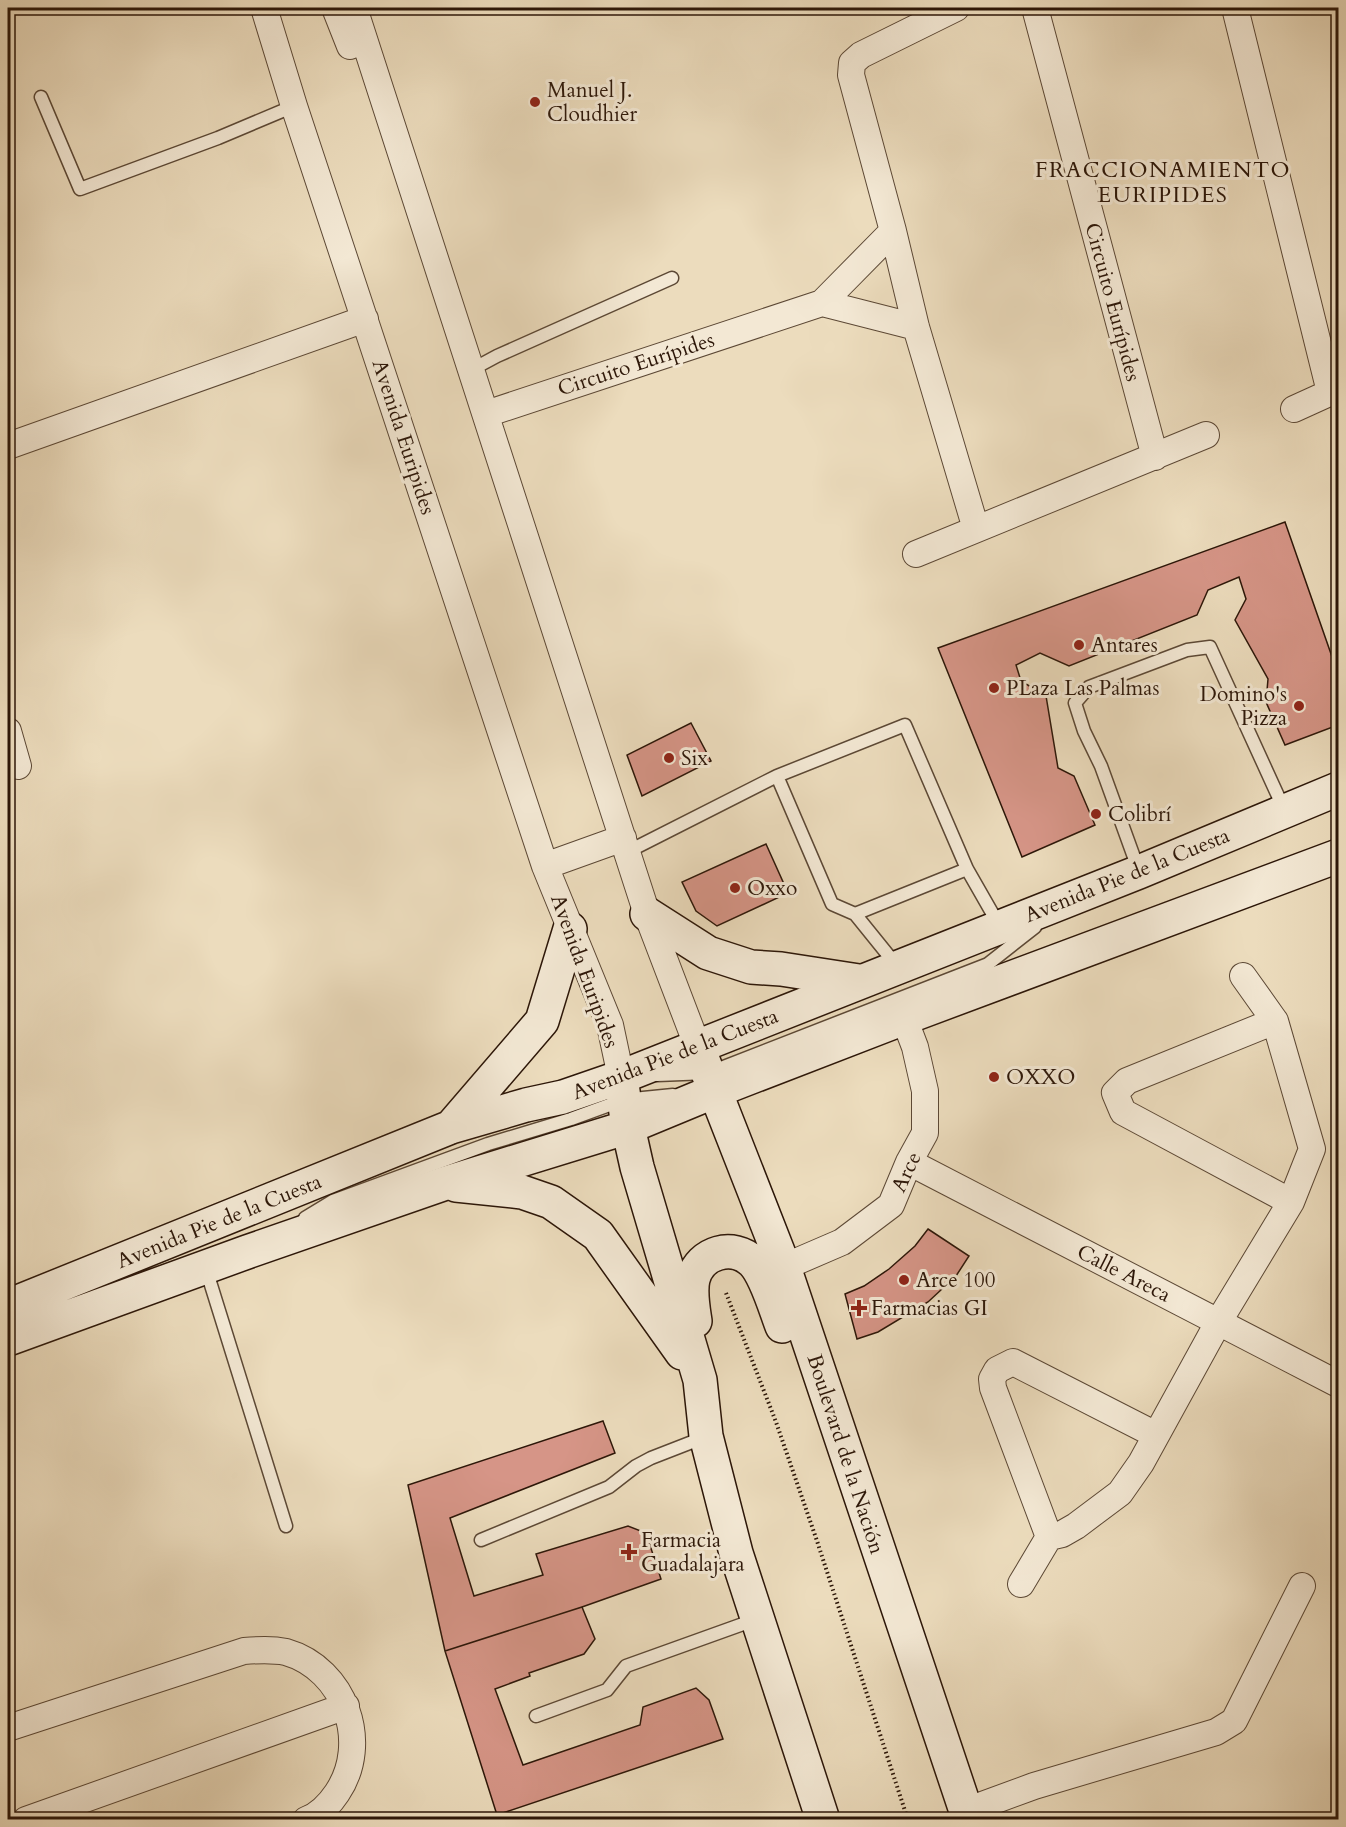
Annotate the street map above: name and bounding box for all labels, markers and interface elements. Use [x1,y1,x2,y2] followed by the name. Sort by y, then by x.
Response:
[547,76,637,129] place label: Manuel J. Cloudhier
[528,95,542,109] marker: Manuel J. Cloudhier
[1035,155,1291,210] district label: FRACCIONAMIENTO EURIPIDES
[1077,220,1148,385] street label: Circuito Eurípides
[554,325,718,403] street label: Circuito Eurípides
[365,356,442,519] street label: Avenida Euripides
[1091,631,1158,660] place label: Antares
[1072,638,1086,652] marker: Antares
[1006,674,1159,703] place label: PLaza Las Palmas
[1200,680,1287,733] place label: Domino's Pizza
[987,681,1001,695] marker: PLaza Las Palmas
[1292,699,1306,713] marker: Domino's Pizza
[681,744,708,773] place label: Six
[662,751,676,765] marker: Six
[1108,800,1172,829] place label: Colibrí
[1089,807,1103,821] marker: Colibrí
[1020,821,1234,930] street label: Avenida Pie de la Cuesta
[747,874,797,903] place label: Oxxo
[728,881,742,895] marker: Oxxo
[543,890,626,1052] street label: Avenida Euripides
[568,1002,782,1107] street label: Avenida Pie de la Cuesta
[1006,1063,1075,1092] place label: OXXO
[987,1070,1001,1084] marker: OXXO
[884,1147,928,1197] street label: Arce
[112,1167,326,1276] street label: Avenida Pie de la Cuesta
[1072,1237,1176,1309] street label: Calle Areca
[916,1266,996,1295] place label: Arce 100
[897,1273,911,1287] marker: Arce 100
[871,1294,988,1323] place label: Farmacias GI
[852,1301,866,1315] marker: Farmacias GI
[800,1351,892,1558] street label: Boulevard de la Nación
[641,1526,745,1579] place label: Farmacia Guadalajara
[622,1545,636,1559] marker: Farmacia Guadalajara

